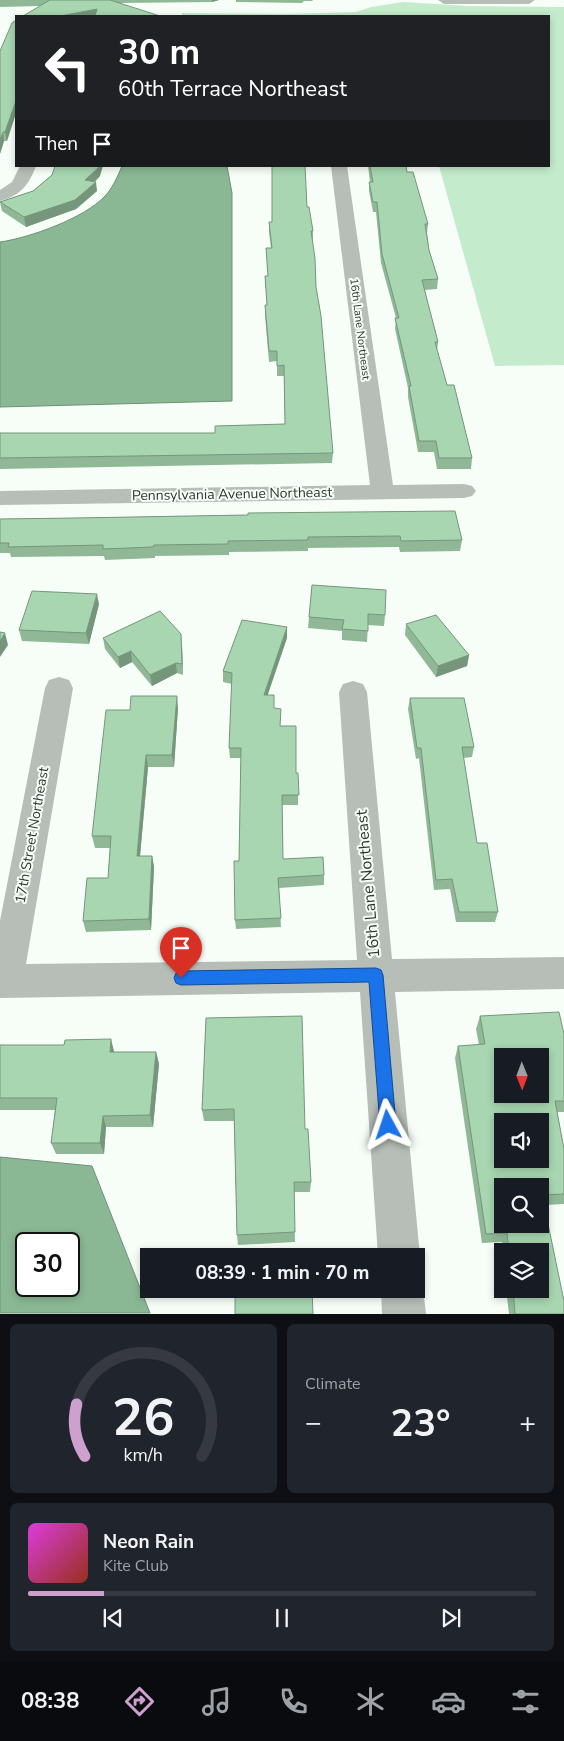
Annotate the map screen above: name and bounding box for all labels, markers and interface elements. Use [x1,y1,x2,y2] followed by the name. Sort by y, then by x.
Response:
[118,29,200,76] text: 30 m
[35,35,100,100] icon: left
[118,74,347,104] text: 60th Terrace Northeast
[88,130,116,158] icon: arrive
[35,131,78,157] text: Then
[346,277,374,381] street label: 16th Lane Northeast
[132,483,332,505] street label: Pennsylvania Avenue Northeast
[11,765,53,905] street label: 17th Street Northeast
[351,809,385,959] street label: 16th Lane Northeast
[160,927,202,978] pin
[167,934,195,962] icon: arrive
[494,1048,549,1102] north arrow
[494,1048,549,1298] map controls
[361,1098,413,1150] position arrow
[494,1113,549,1168] button: sound
[494,1178,549,1233] button: search
[15,1232,80,1297] speed limit sign: 30
[494,1243,549,1298] button: layers
[195,1260,370,1286] text: 08:39 · 1 min · 70 m
[305,1373,360,1395] text: Climate
[112,1382,175,1453] text: 26
[390,1398,451,1449] text: 23°
[305,1404,322,1442] text: −
[519,1404,536,1442] text: +
[124,1443,163,1467] text: km/h
[103,1529,194,1555] text: Neon Rain
[103,1555,169,1577] text: Kite Club
[99,1604,127,1632] icon: previous
[268,1604,296,1632] icon: pause
[437,1604,465,1632] icon: next
[122,1684,157,1719] icon: directions
[199,1684,234,1719] icon: music
[276,1684,311,1719] icon: phone
[353,1684,388,1719] icon: climate
[431,1684,466,1719] icon: car
[508,1684,543,1719] icon: filters
[21,1686,79,1716] text: 08:38

